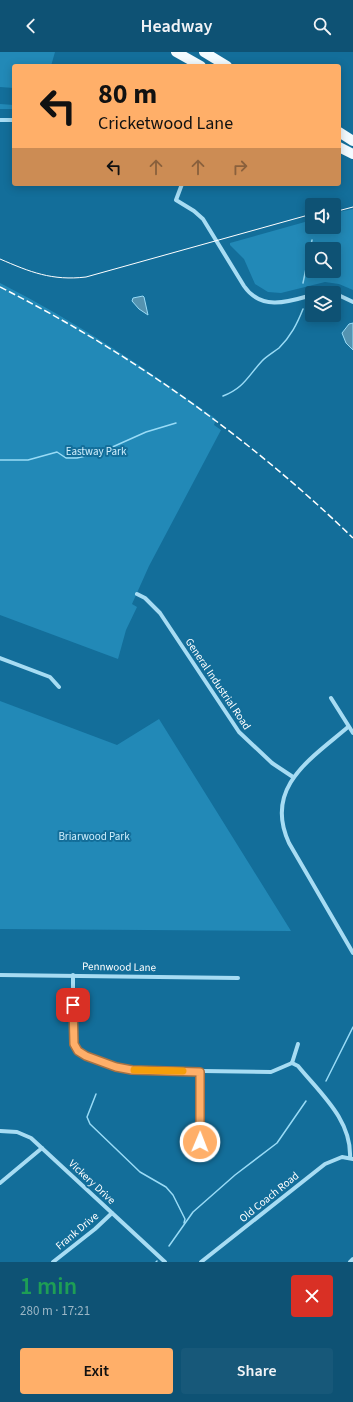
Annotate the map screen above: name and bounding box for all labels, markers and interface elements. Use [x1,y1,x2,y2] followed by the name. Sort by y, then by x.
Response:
[141,14,212,39] text: Headway
[20,15,42,37] icon: back
[311,15,333,37] icon: search
[98,74,157,114] text: 80 m
[32,80,84,132] icon: left
[98,111,233,136] text: Cricketwood Lane
[103,156,125,178] icon: left
[145,156,167,178] icon: ahead
[187,156,209,178] icon: ahead
[229,156,251,178] icon: right
[305,198,341,322] map controls
[305,198,341,234] button: sound
[305,242,341,278] button: search
[305,286,341,322] button: layers
[66,444,127,459] park label: Eastway Park
[182,635,254,733] street label: General Industrial Road
[58,829,130,844] park label: Briarwood Park
[82,959,157,975] street label: Pennwood Lane
[56,988,90,1022] pin
[62,994,84,1016] icon: arrive
[179,1121,221,1163] position arrow
[65,1156,119,1208] street label: Vickery Drive
[236,1168,302,1226] street label: Old Coach Road
[52,1208,102,1253] street label: Frank Drive
[20,1269,77,1304] text: 1 min
[291,1275,333,1317] button: close
[20,1302,90,1320] text: 280 m · 17:21
[20,1348,173,1394] button: Exit
[181,1348,333,1394] button: Share

